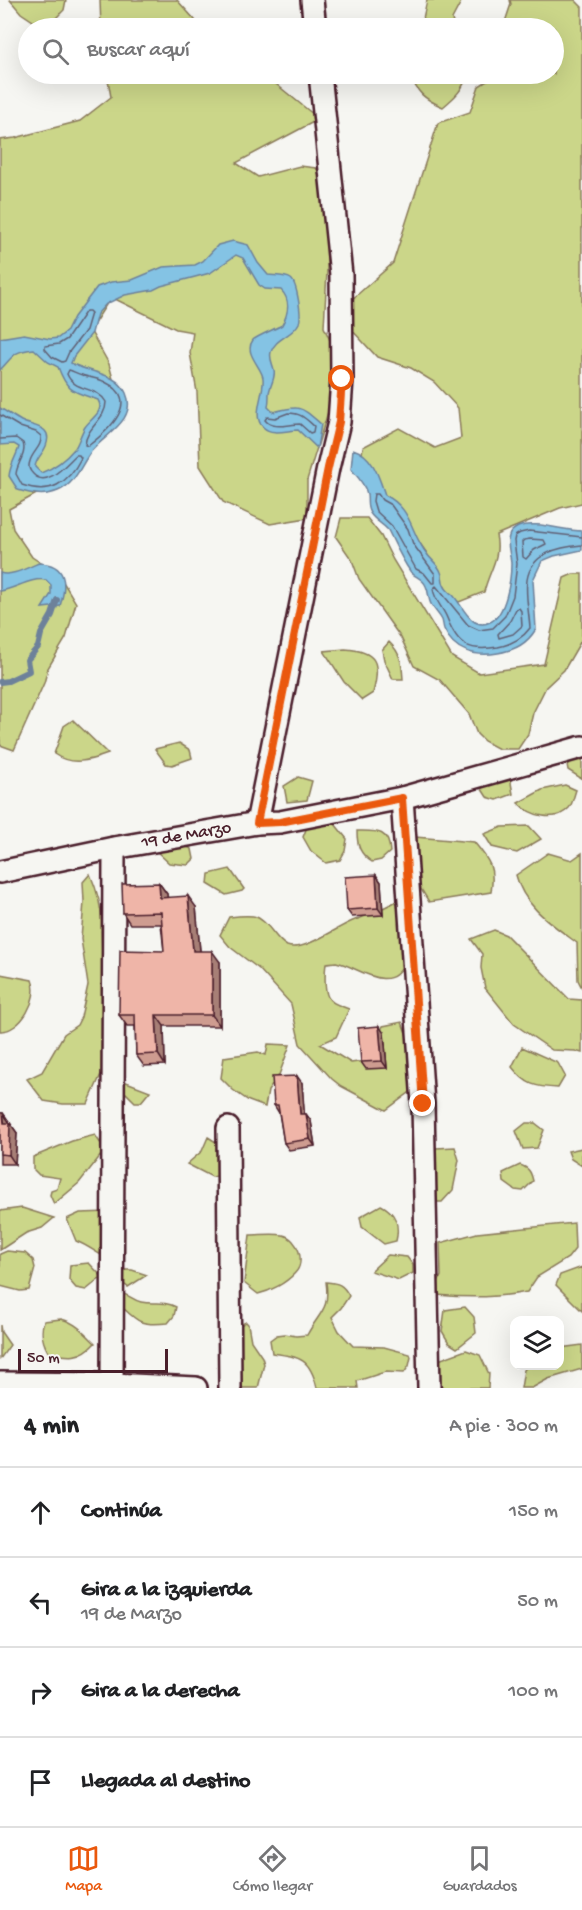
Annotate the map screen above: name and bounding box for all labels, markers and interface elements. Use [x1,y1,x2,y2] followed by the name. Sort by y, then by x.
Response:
[18,18,564,84] search box
[39,35,72,68] icon: search
[87,38,190,64] text: Buscar aquí
[328,365,354,391] route start
[139,817,233,854] street label: 19 de Marzo
[409,1090,435,1116] route end
[510,1316,564,1370] map controls
[510,1316,564,1370] button: layers
[18,1346,168,1374] scale bar
[27,1350,60,1369] text: 50 m
[24,1412,79,1443] text: 4 min
[449,1416,558,1439] text: A pie · 300 m
[24,1496,57,1529] icon: ahead
[81,1499,162,1525] text: Continúa
[509,1501,558,1524] text: 150 m
[81,1578,252,1604] text: Gira a la izquierda
[24,1586,57,1619] icon: left
[517,1591,558,1614] text: 50 m
[81,1604,182,1627] text: 19 de Marzo
[24,1676,57,1709] icon: right
[81,1679,239,1705] text: Gira a la derecha
[508,1681,558,1704] text: 100 m
[24,1766,57,1799] icon: arrive
[81,1769,251,1795] text: Llegada al destino
[65,1842,102,1897] tab: Mapa
[233,1842,312,1897] tab: Cómo llegar
[443,1842,517,1897] tab: Guardados

